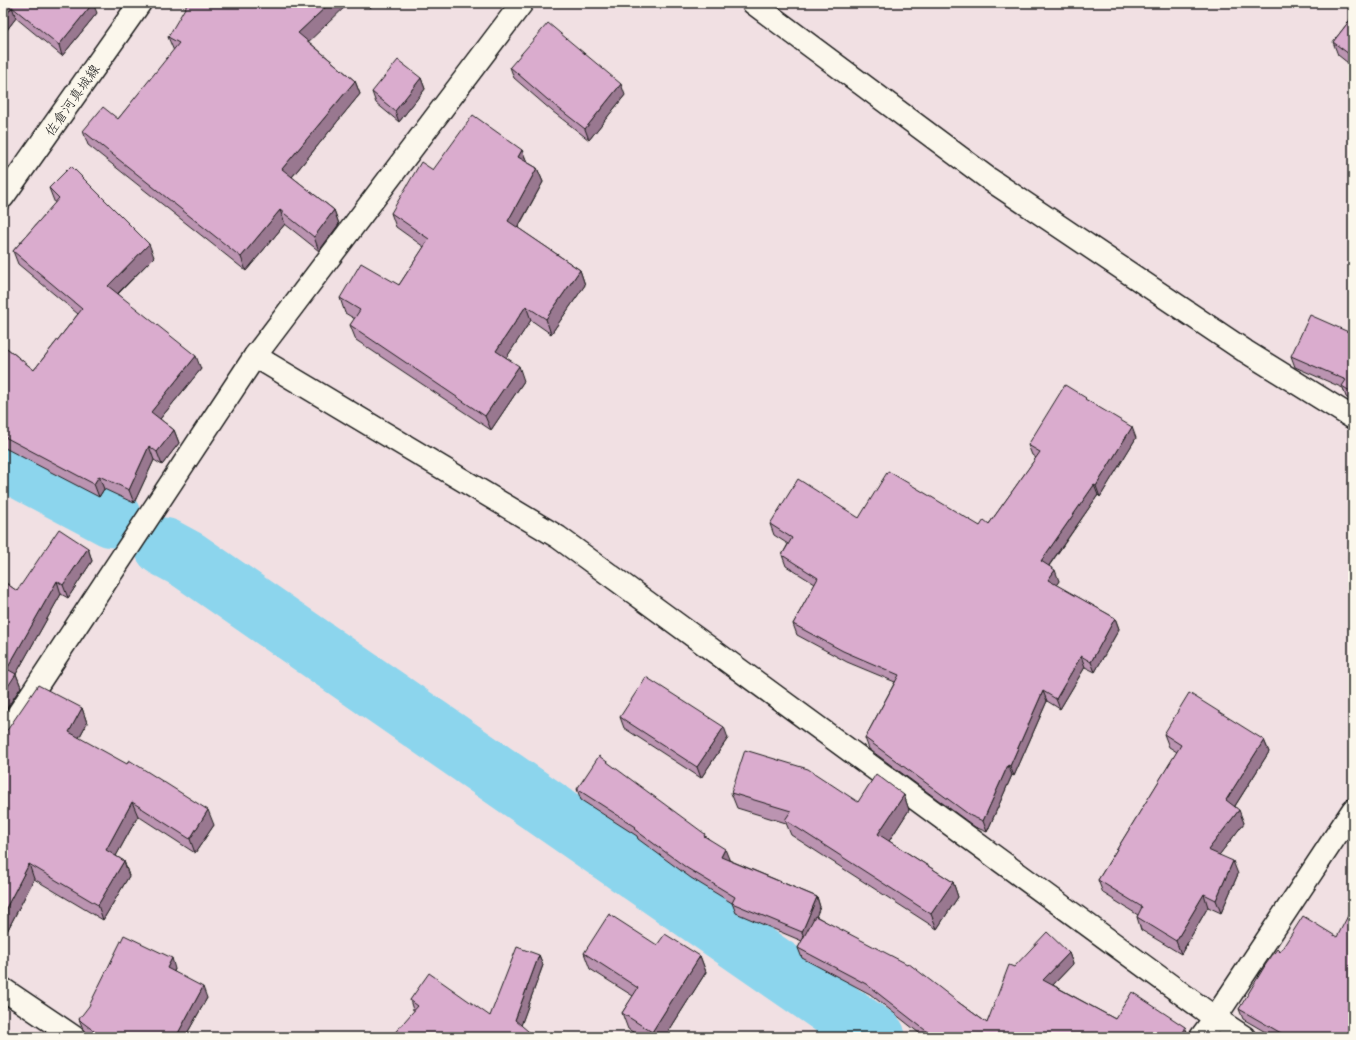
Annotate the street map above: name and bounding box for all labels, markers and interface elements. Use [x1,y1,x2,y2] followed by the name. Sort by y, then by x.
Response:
[41,61,103,140] street label: 佐倉河真城線

